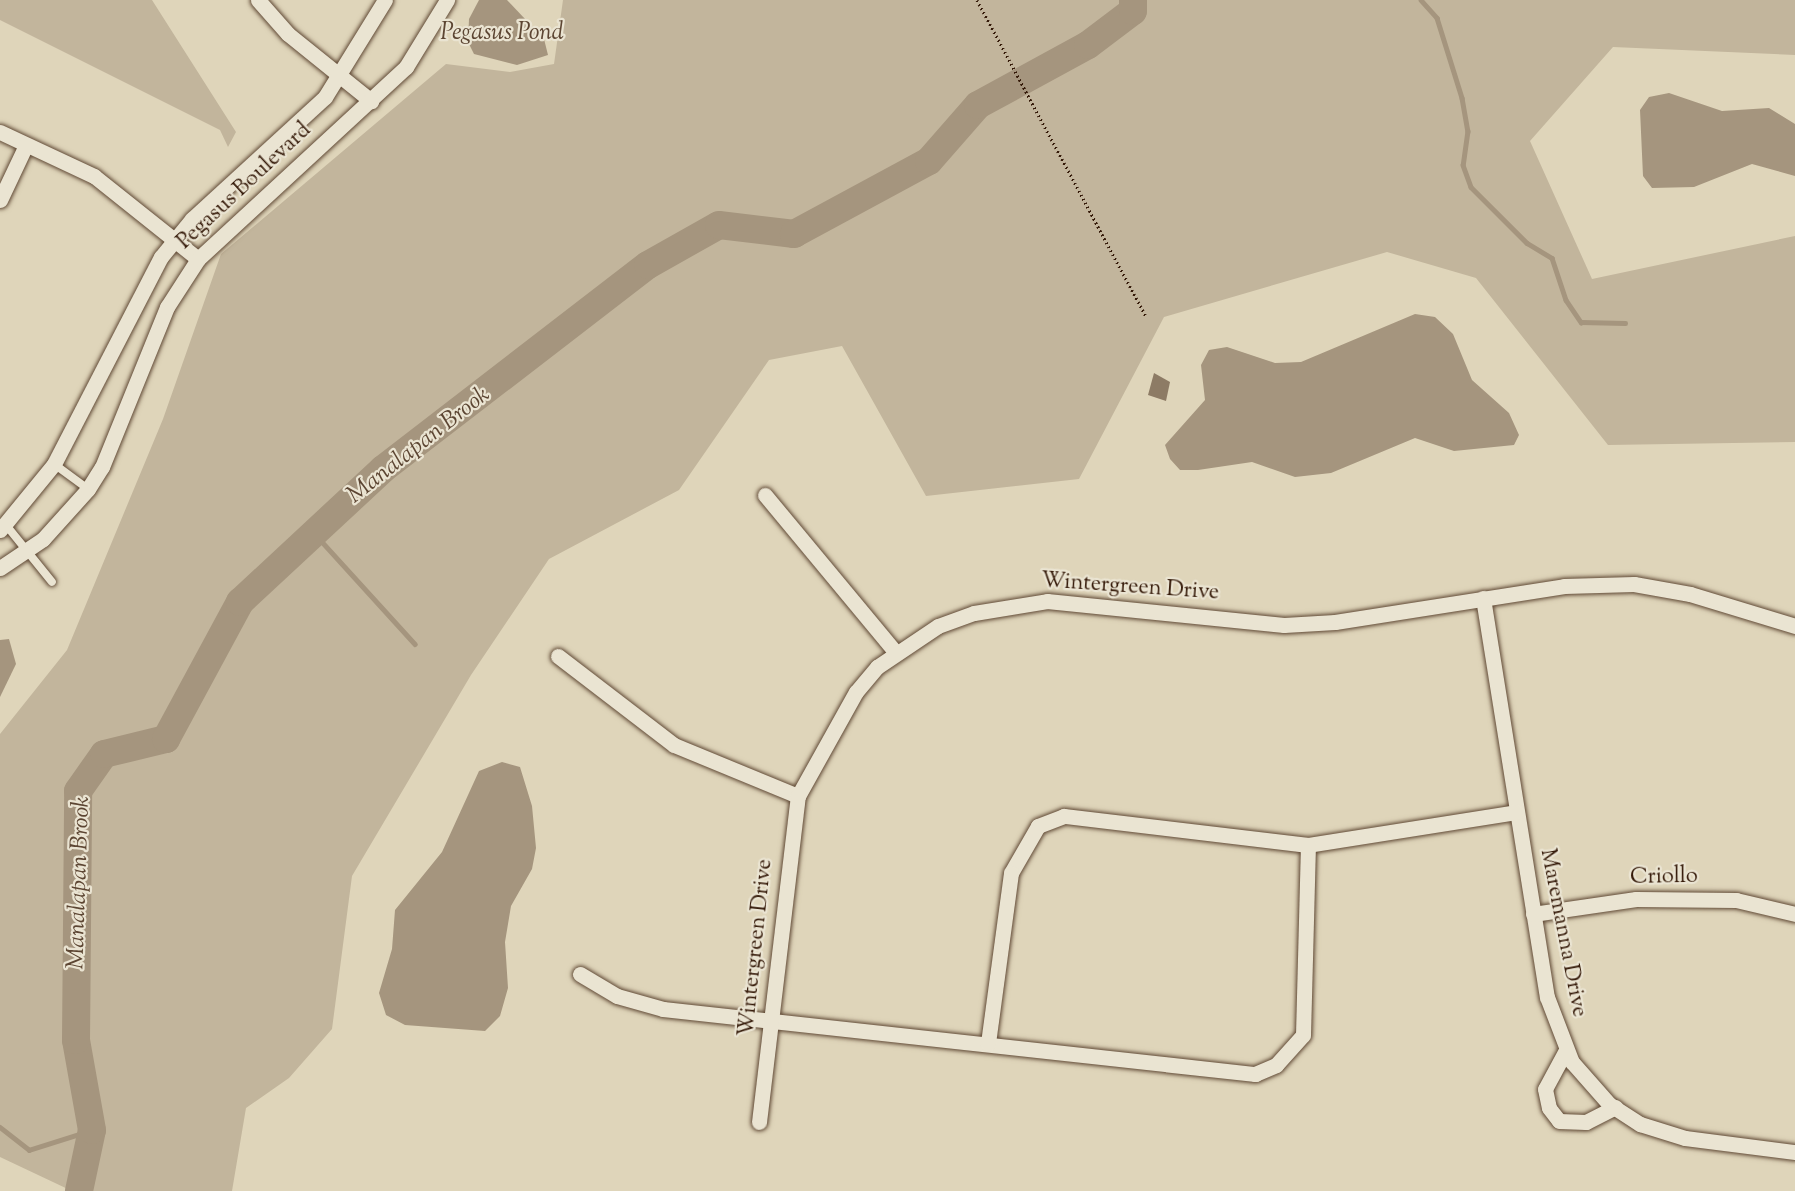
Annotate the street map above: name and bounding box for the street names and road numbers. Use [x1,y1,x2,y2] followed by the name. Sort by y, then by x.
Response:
[172,118,318,256] street label: Pegasus Boulevard
[1040,569,1220,607] street label: Wintergreen Drive
[1533,847,1591,1019] street label: Maremanna Drive
[735,858,779,1038] street label: Wintergreen Drive
[1630,864,1698,892] street label: Criollo

